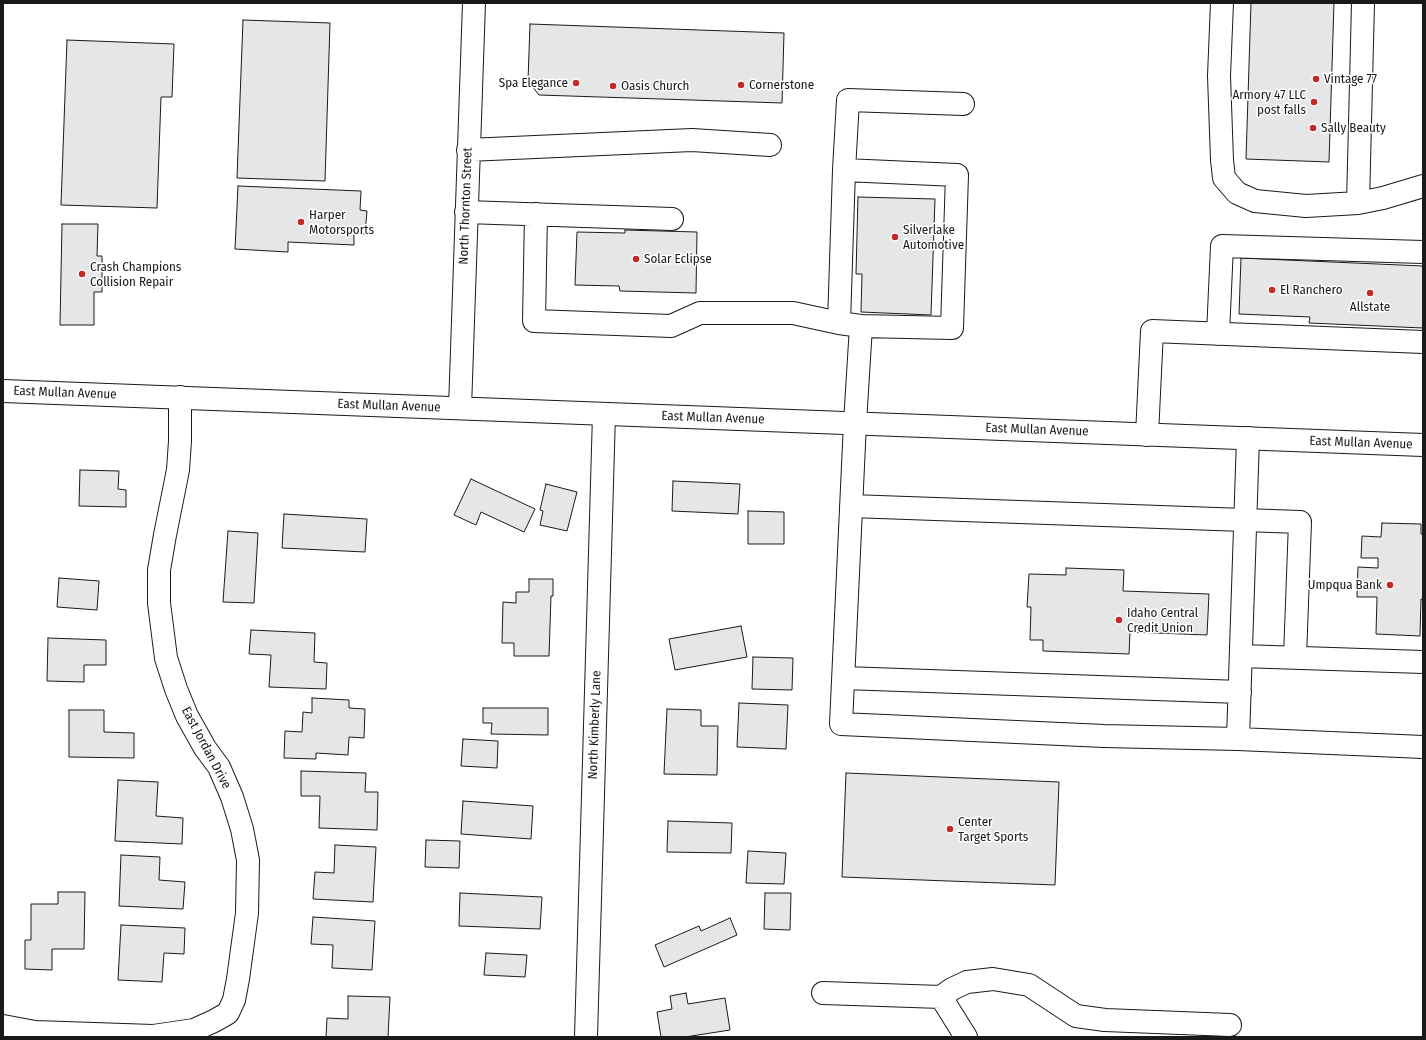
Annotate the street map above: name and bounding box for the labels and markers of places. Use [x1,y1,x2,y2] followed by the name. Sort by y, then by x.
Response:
[1324,71,1377,87] place label: Vintage 77
[1311,74,1321,84] marker: Vintage 77
[499,75,568,91] place label: Spa Elegance
[749,77,814,93] place label: Cornerstone
[571,78,581,88] marker: Spa Elegance
[621,78,689,94] place label: Oasis Church
[736,80,746,90] marker: Cornerstone
[608,81,618,91] marker: Oasis Church
[1232,87,1306,118] place label: Armory 47 LLC post falls
[1309,97,1319,107] marker: Armory 47 LLC post falls
[1321,120,1386,136] place label: Sally Beauty
[1308,123,1318,133] marker: Sally Beauty
[309,207,374,238] place label: Harper Motorsports
[296,217,306,227] marker: Harper Motorsports
[903,222,964,253] place label: Silverlake Automotive
[890,232,900,242] marker: Silverlake Automotive
[644,251,712,267] place label: Solar Eclipse
[631,254,641,264] marker: Solar Eclipse
[90,259,181,290] place label: Crash Champions Collision Repair
[77,269,87,279] marker: Crash Champions Collision Repair
[1280,282,1343,298] place label: El Ranchero
[1267,285,1277,295] marker: El Ranchero
[1365,288,1375,298] marker: Allstate
[1350,299,1390,315] place label: Allstate
[1308,577,1382,593] place label: Umpqua Bank
[1385,580,1395,590] marker: Umpqua Bank
[1127,605,1198,636] place label: Idaho Central Credit Union
[1114,615,1124,625] marker: Idaho Central Credit Union
[958,814,1028,845] place label: Center Target Sports
[945,824,955,834] marker: Center Target Sports

